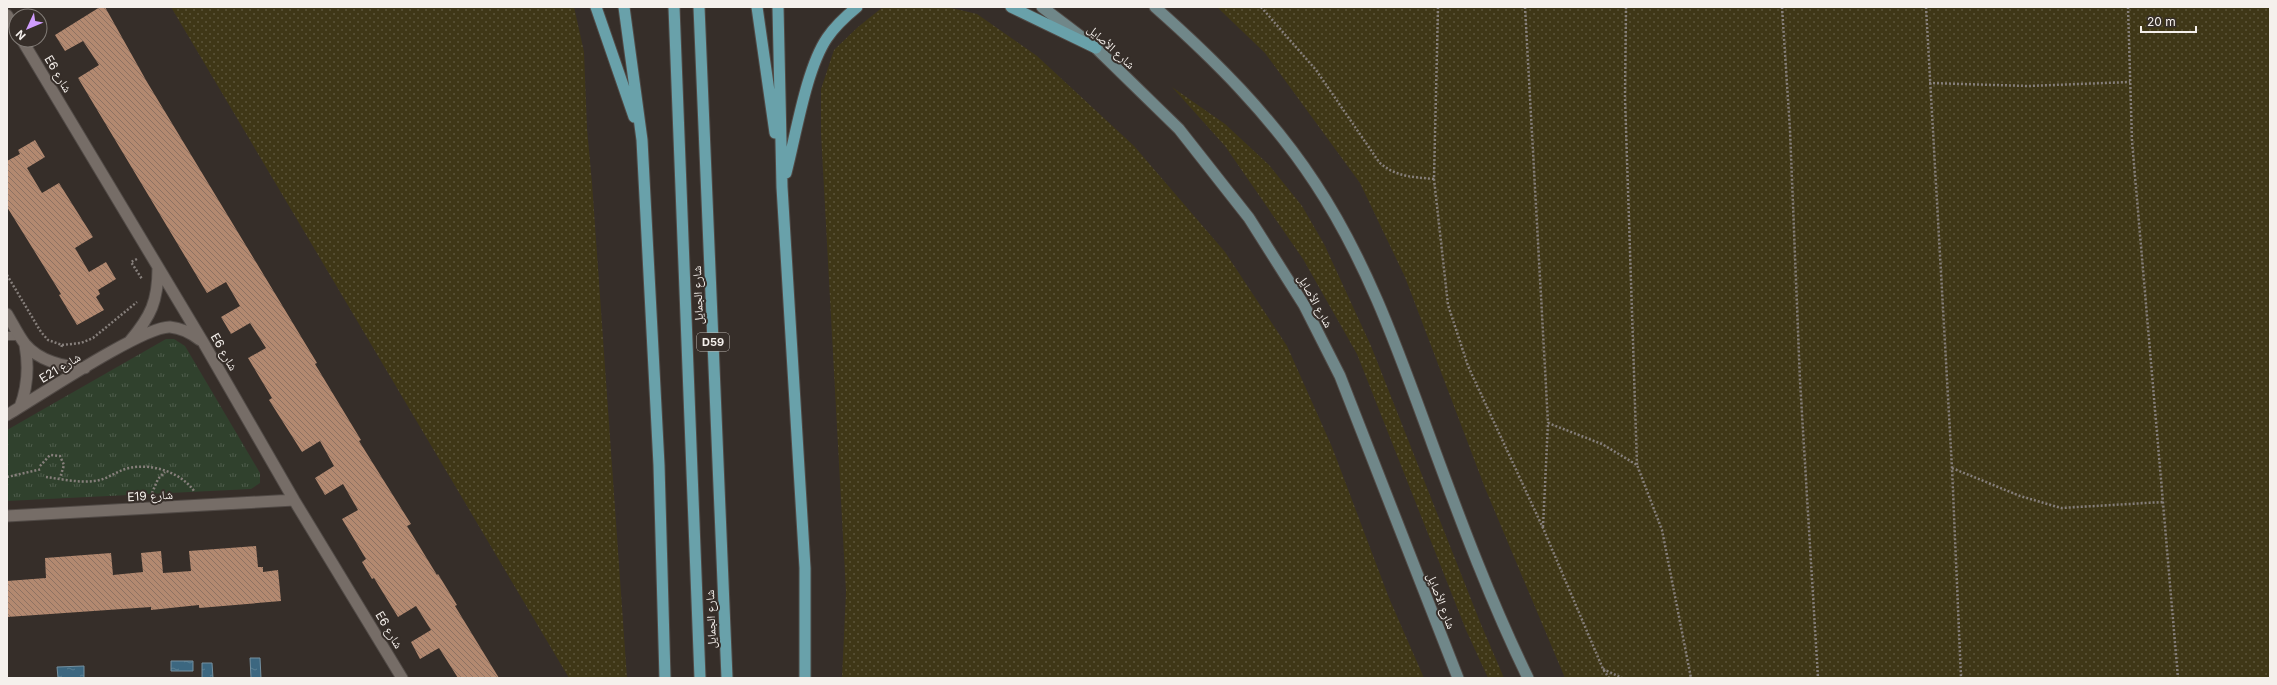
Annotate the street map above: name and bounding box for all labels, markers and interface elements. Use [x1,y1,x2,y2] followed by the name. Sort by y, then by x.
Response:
[8,8,48,48] north arrow
[2141,8,2196,34] scale bar
[2147,14,2176,29] text: 20 m
[1084,21,1138,73] street label: شارع الأصايل
[13,27,29,43] text: N
[41,52,75,96] street label: E6 شارع
[689,265,707,325] street label: شارع الجمايل
[1294,271,1336,331] street label: شارع الأصايل
[207,330,241,374] street label: E6 شارع
[697,333,729,351] road number: D59
[36,349,84,387] street label: E21 شارع
[127,487,173,505] street label: E19 شارع
[1423,571,1459,631] street label: شارع الأصايل
[702,589,720,649] street label: شارع الجمايل
[372,608,406,652] street label: E6 شارع

